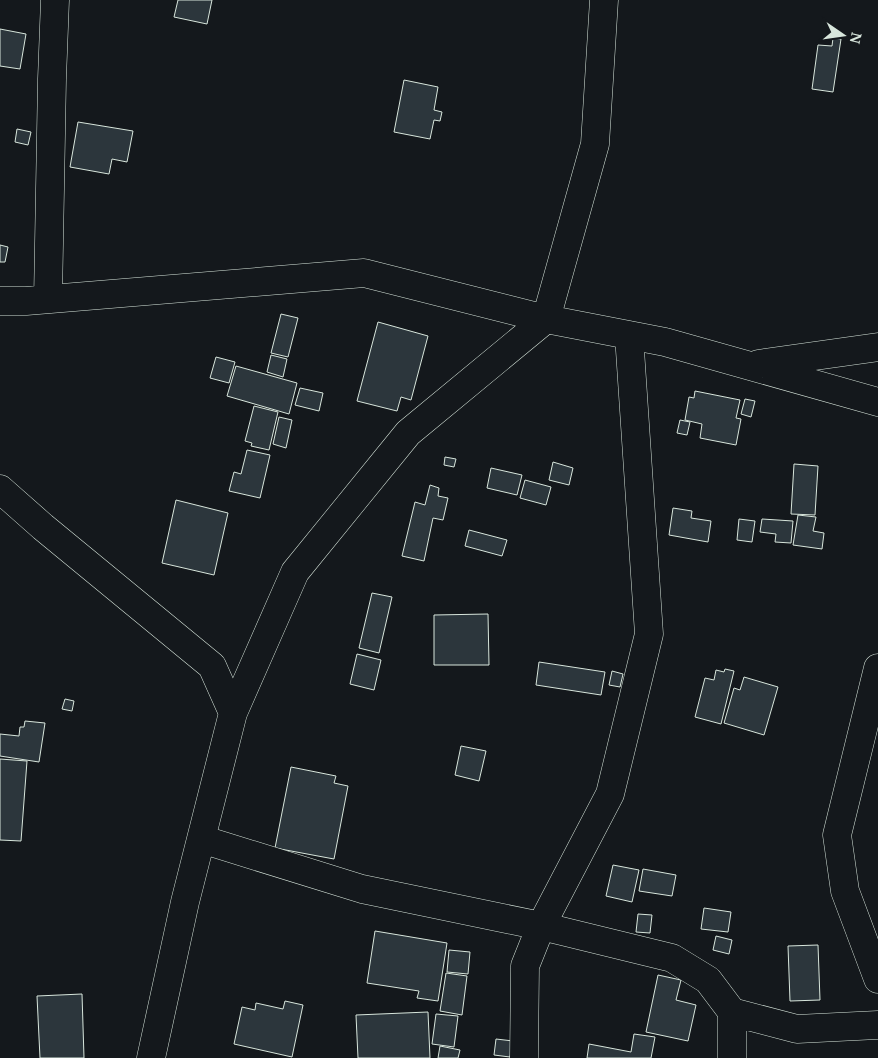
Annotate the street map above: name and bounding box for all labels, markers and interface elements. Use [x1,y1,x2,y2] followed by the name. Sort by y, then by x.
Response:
[818,10,868,60] north arrow
[846,31,867,46] text: N

